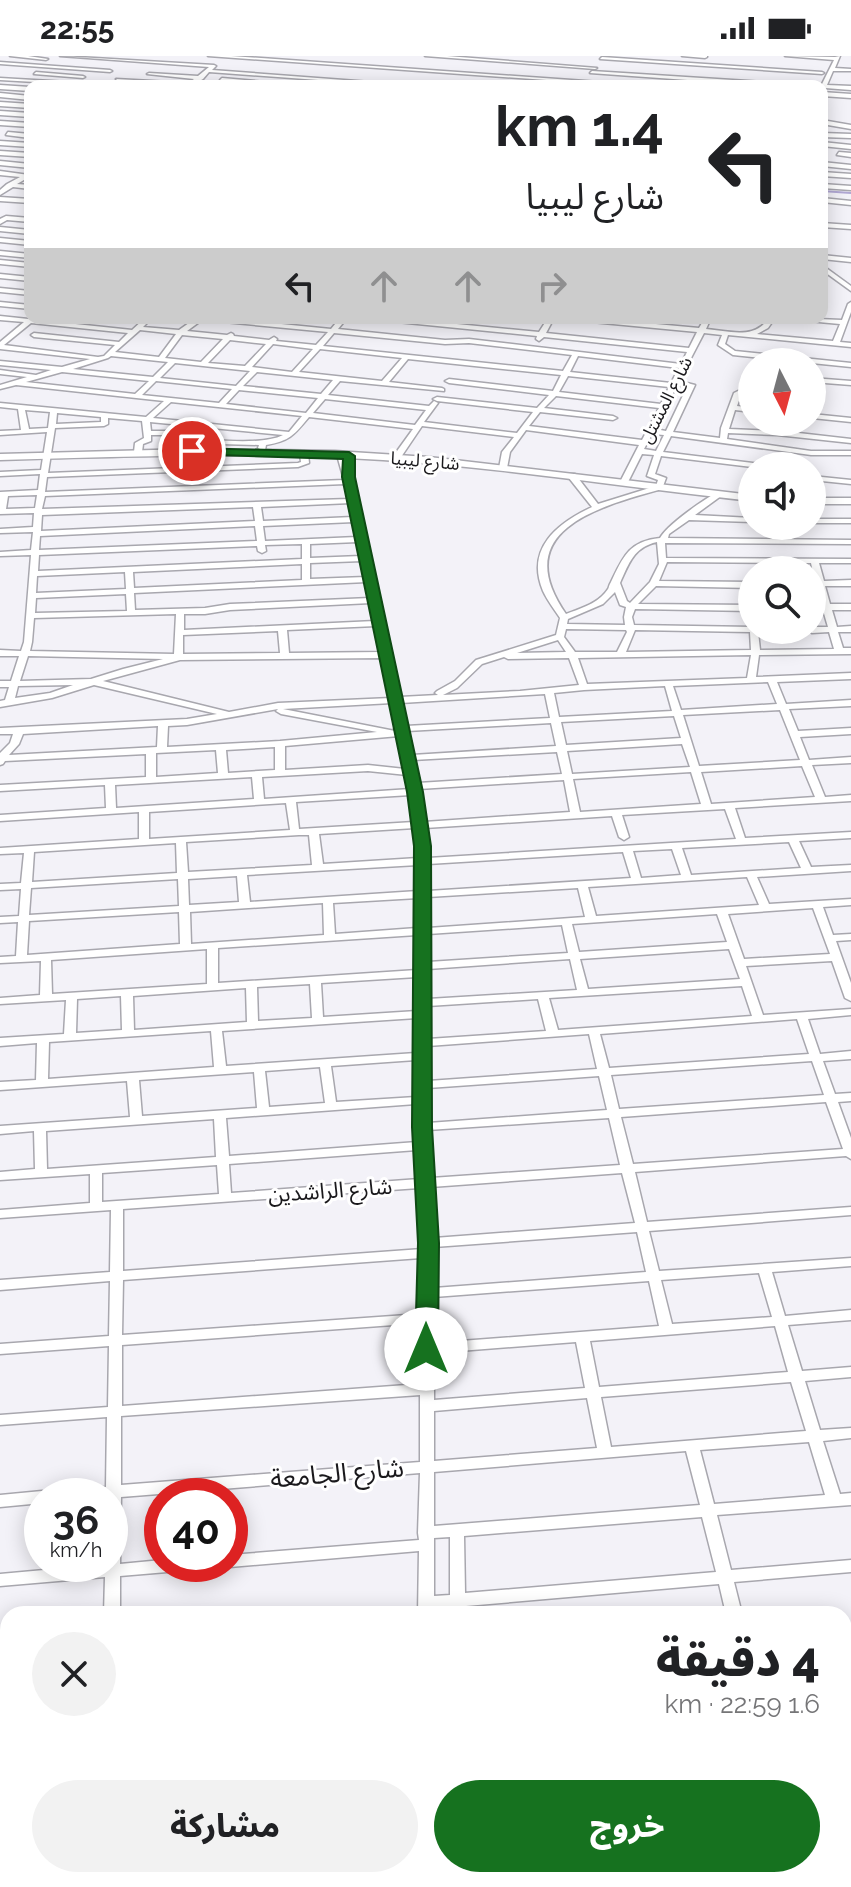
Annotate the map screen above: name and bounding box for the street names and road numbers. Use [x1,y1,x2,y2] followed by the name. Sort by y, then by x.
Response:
[635,353,700,448] street label: شارع المشتل
[389,447,460,478] street label: شارع ليبيا
[267,1173,393,1211] street label: شارع الراشدين
[269,1452,406,1498] street label: شارع الجامعة

